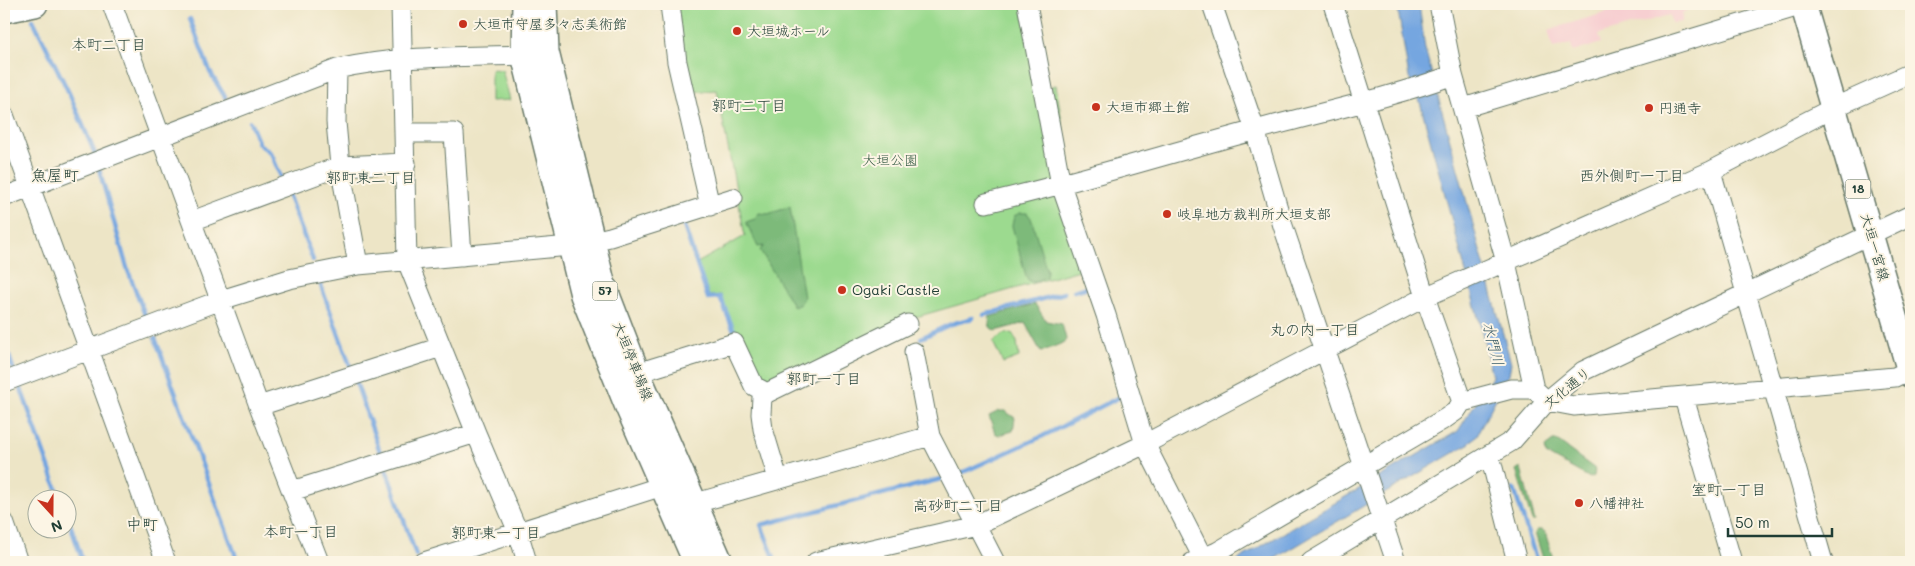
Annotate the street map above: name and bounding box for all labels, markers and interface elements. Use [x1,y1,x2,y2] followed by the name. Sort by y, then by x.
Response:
[473,14,627,33] place label: 大垣市守屋多々志美術館
[457,18,469,30] marker: 大垣市守屋多々志美術館
[747,21,830,40] place label: 大垣城ホール
[731,25,743,37] marker: 大垣城ホール
[71,34,147,54] district label: 本町二丁目
[711,95,787,115] district label: 郭町二丁目
[1106,97,1190,116] place label: 大垣市郷土館
[1659,98,1701,117] place label: 円通寺
[1090,101,1102,113] marker: 大垣市郷土館
[1643,102,1655,114] marker: 円通寺
[862,150,918,169] park label: 大垣公園
[31,164,79,185] district label: 魚屋町
[1579,165,1685,185] district label: 西外側町一丁目
[326,167,416,187] district label: 郭町東二丁目
[1846,180,1870,198] road number: 18
[1177,204,1331,223] place label: 岐阜地方裁判所大垣支部
[1161,208,1173,220] marker: 岐阜地方裁判所大垣支部
[1857,211,1894,283] street label: 大垣一宮線
[852,280,940,299] place label: Ogaki Castle
[592,282,618,300] road number: 57
[836,284,848,296] marker: Ogaki Castle
[609,318,658,403] street label: 大垣停車場線
[1270,319,1360,339] district label: 丸の内一丁目
[1479,319,1509,368] water label: 水門川
[1539,363,1594,413] street label: 文化通り
[786,368,862,388] district label: 郭町一丁目
[1691,479,1767,499] district label: 室町一丁目
[28,488,78,538] north arrow
[1589,493,1645,512] place label: 八幡神社
[913,495,1003,515] district label: 高砂町二丁目
[1573,497,1585,509] marker: 八幡神社
[1728,506,1831,538] scale bar
[1735,512,1770,532] text: 50 m
[126,513,158,534] district label: 中町
[48,516,65,537] text: N
[263,521,339,541] district label: 本町一丁目
[451,522,541,542] district label: 郭町東一丁目

